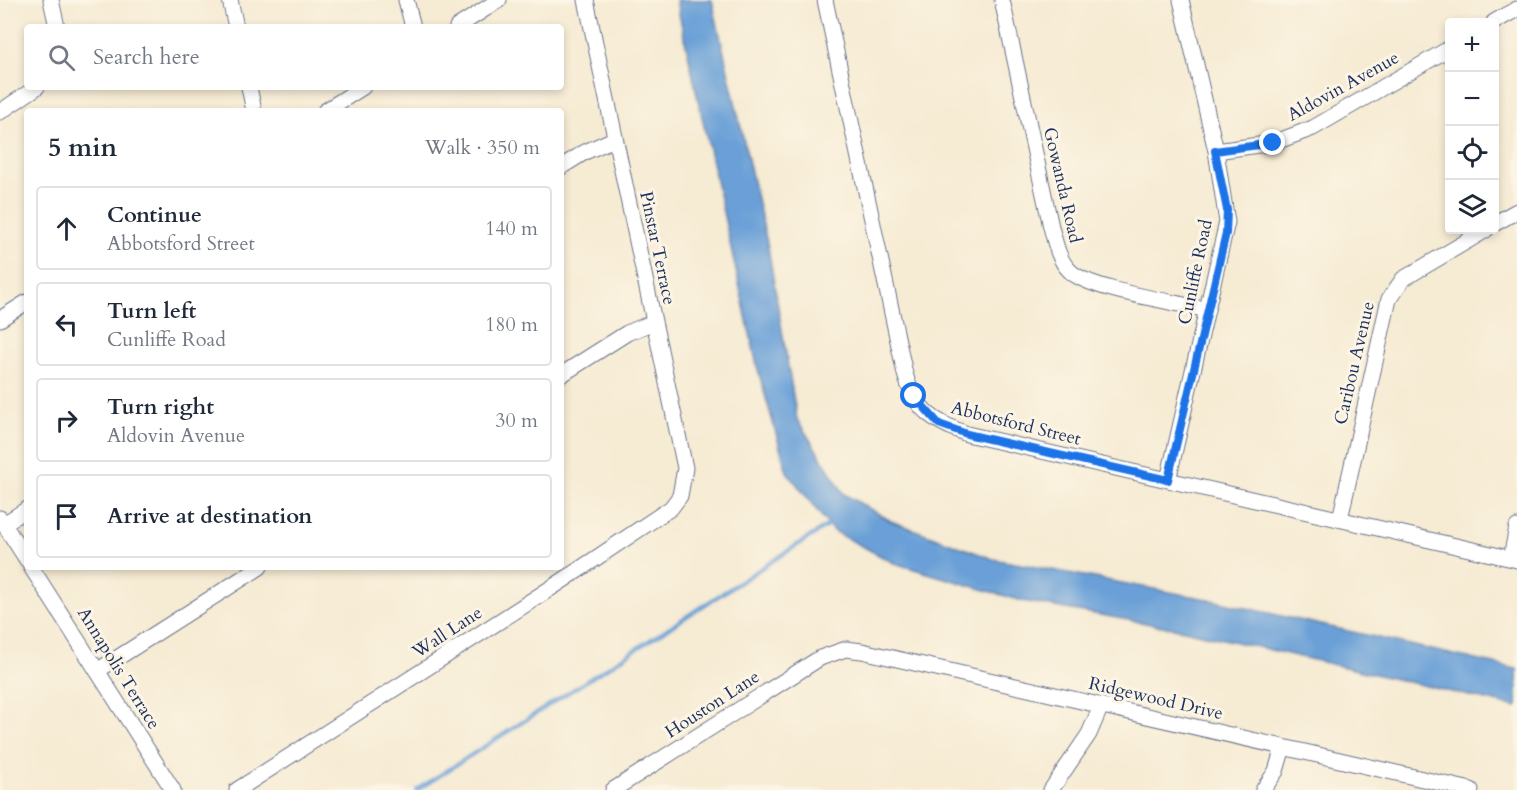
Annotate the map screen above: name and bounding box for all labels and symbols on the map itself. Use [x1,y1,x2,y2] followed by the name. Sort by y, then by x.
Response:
[1283,45,1404,128] street label: Aldovin Avenue
[1037,125,1088,246] street label: Gowanda Road
[1259,129,1285,155] route end
[633,189,682,307] street label: Pinstar Terrace
[1172,217,1219,327] street label: Cunliffe Road
[1328,299,1381,427] street label: Caribou Avenue
[900,382,926,408] route start
[948,395,1084,452] street label: Abbotsford Street
[407,600,487,665] street label: Wall Lane
[71,602,166,734] street label: Annapolis Terrace
[660,664,764,744] street label: Houston Lane
[1086,671,1226,726] street label: Ridgewood Drive

